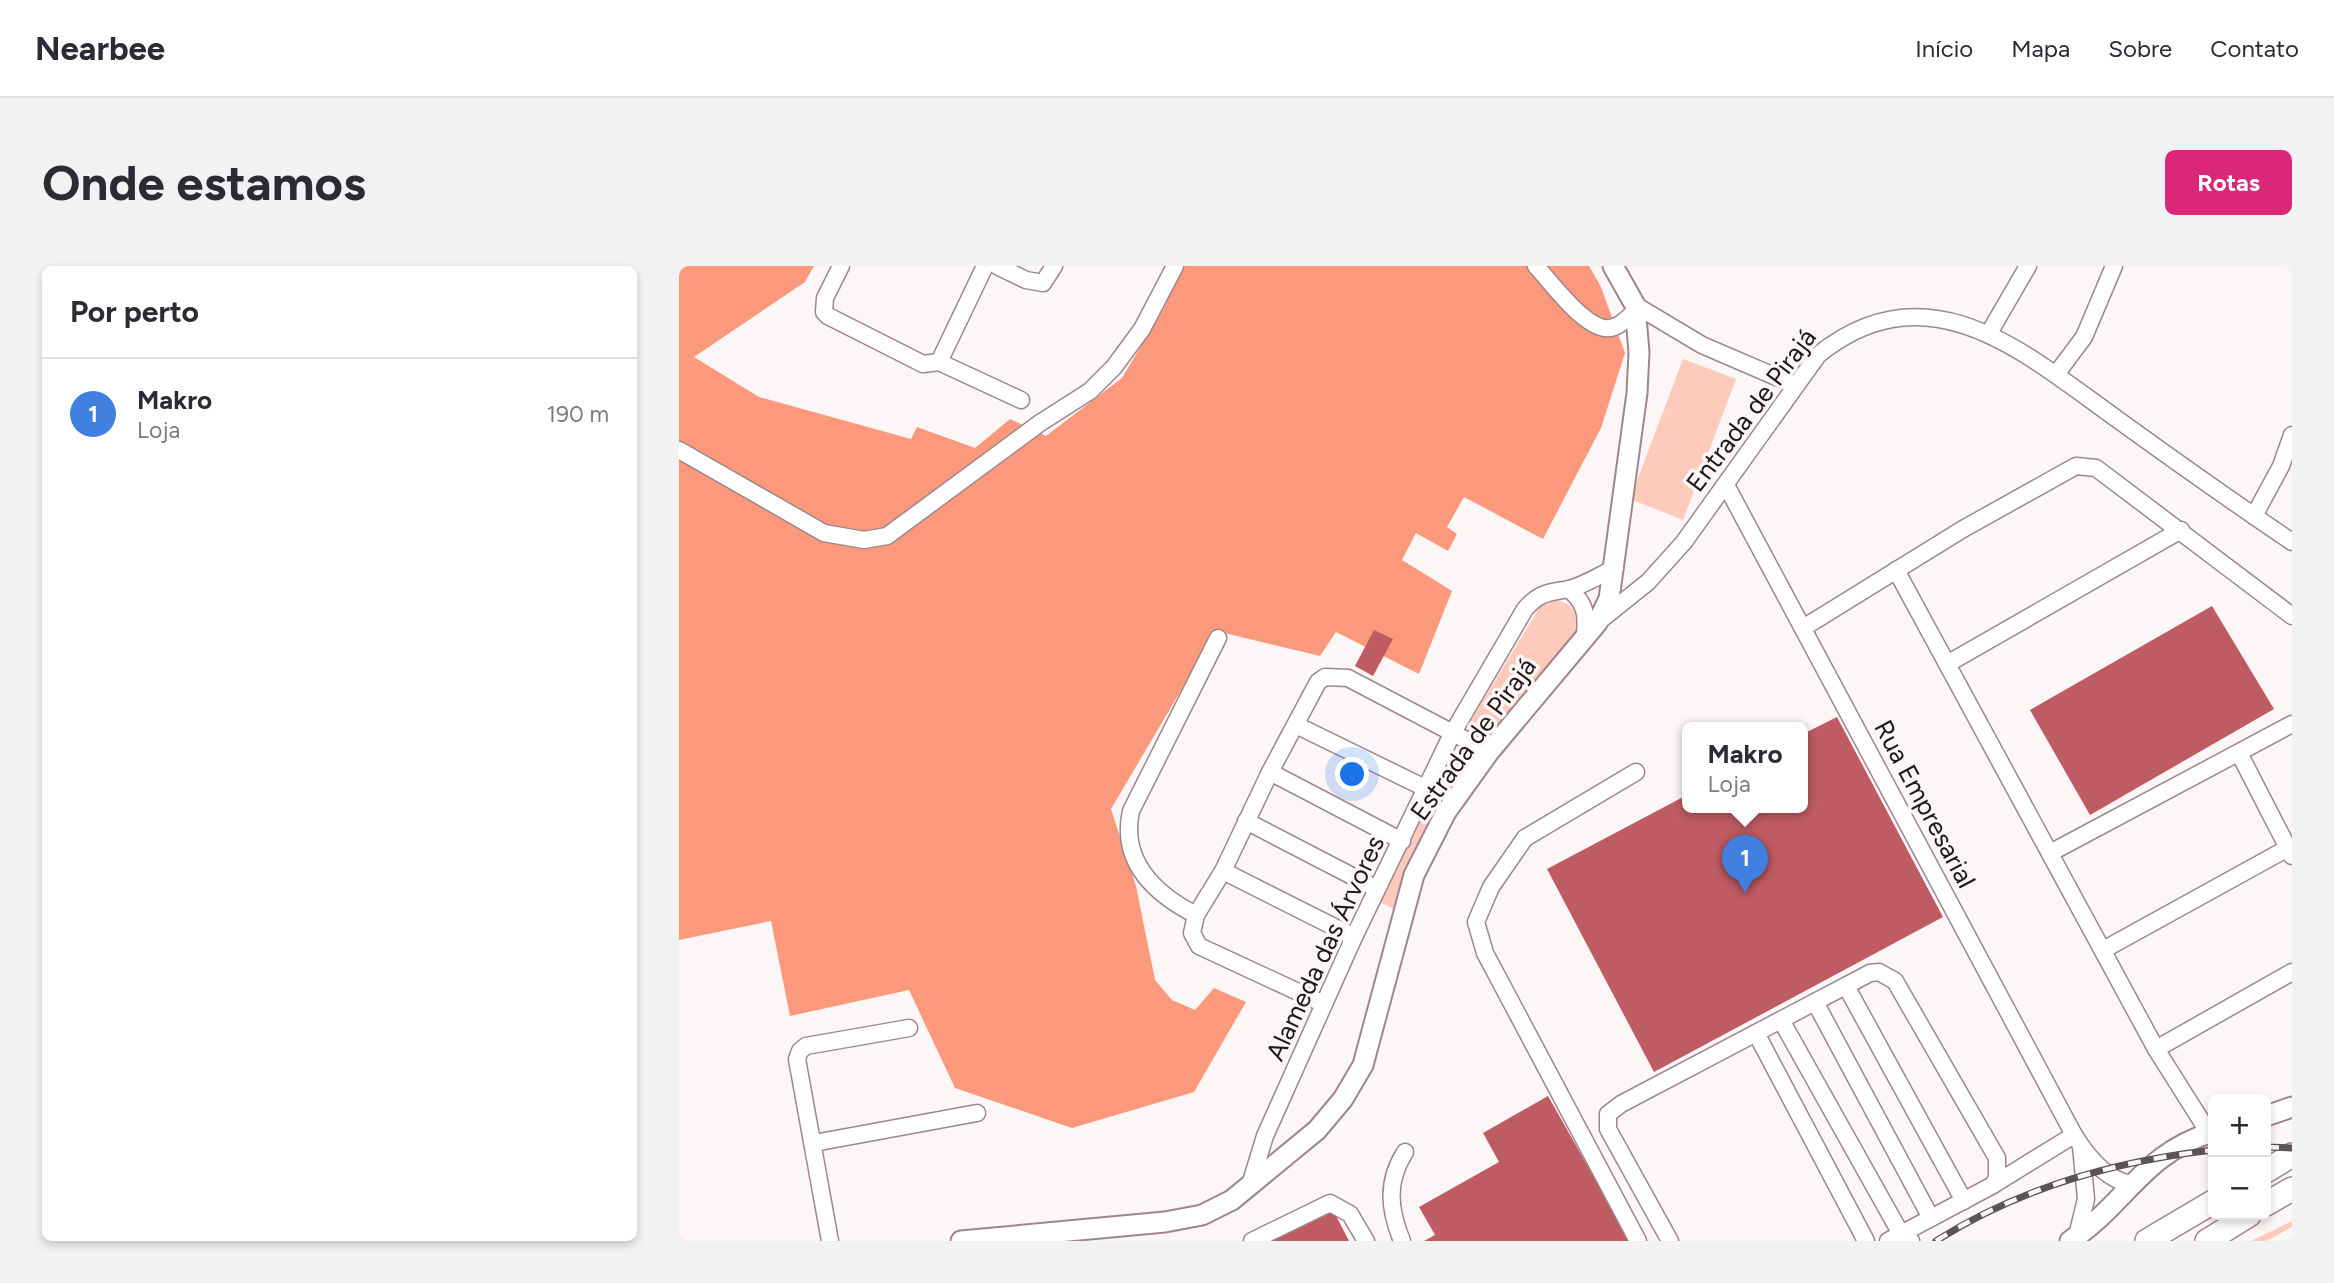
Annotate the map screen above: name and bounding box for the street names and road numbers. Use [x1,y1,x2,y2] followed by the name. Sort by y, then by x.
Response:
[1679,322,1823,498] street label: Entrada de Pirajá
[1403,651,1543,827] street label: Estrada de Pirajá
[1867,715,1983,893] street label: Rua Empresarial
[1259,830,1391,1066] street label: Alameda das Árvores

